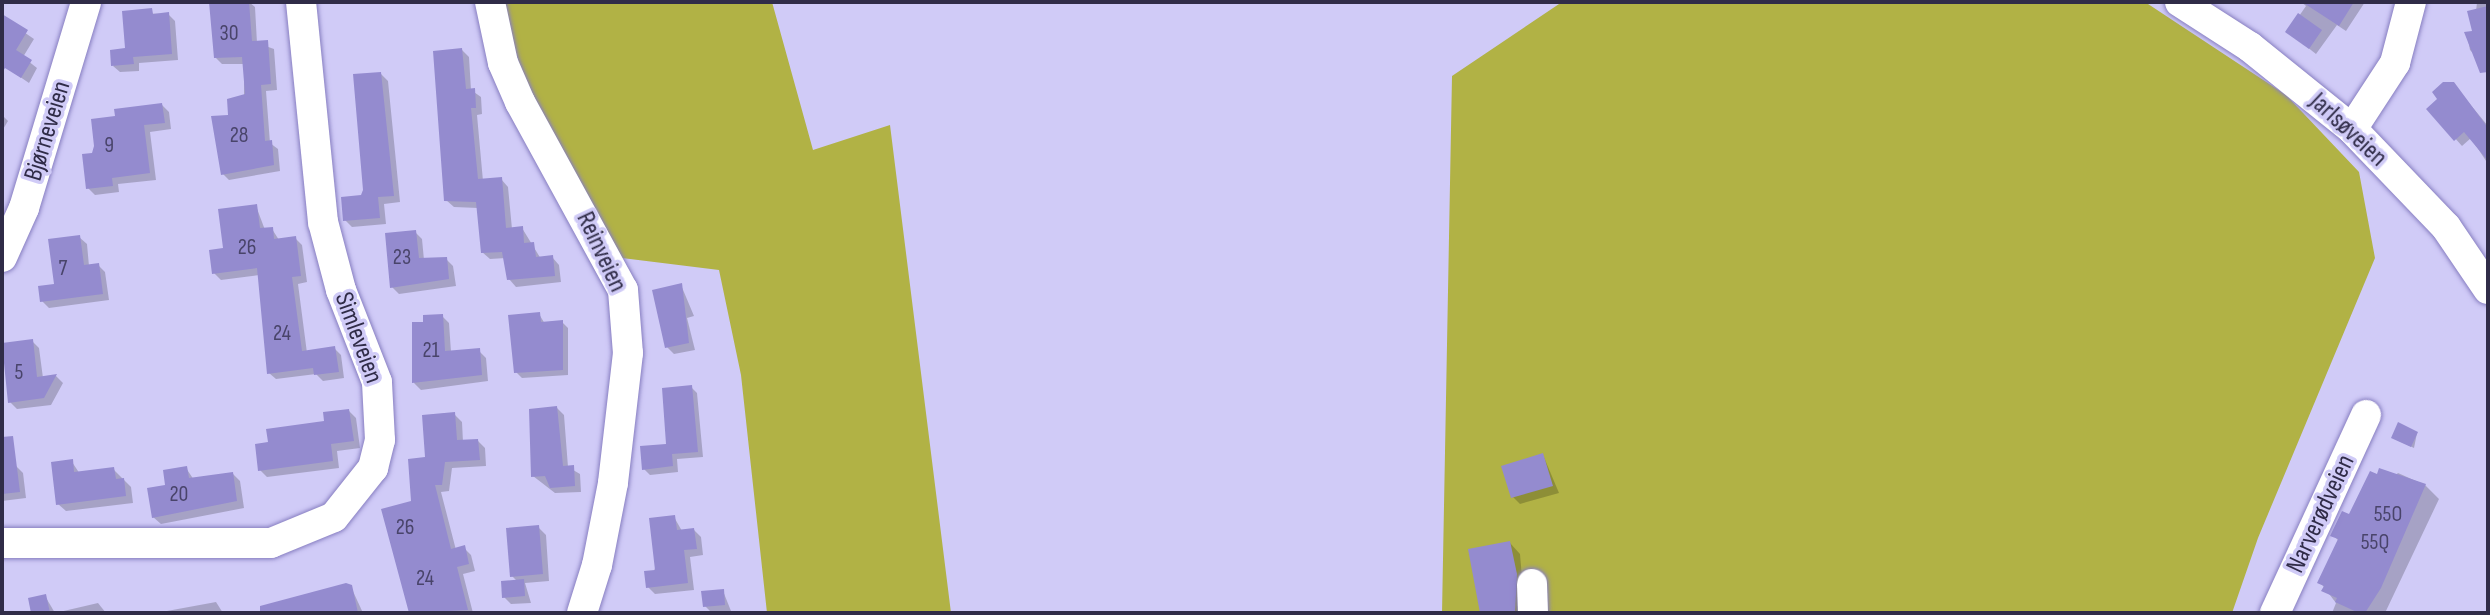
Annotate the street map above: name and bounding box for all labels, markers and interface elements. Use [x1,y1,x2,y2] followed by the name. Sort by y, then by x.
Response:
[219,21,239,47] house number: 30
[18,77,78,185] street label: Bjørneveien
[2303,86,2393,174] street label: Jarlsøveien
[230,123,248,149] house number: 28
[104,133,114,159] house number: 9
[569,207,633,297] street label: Reinveien
[238,235,256,261] house number: 26
[393,245,411,271] house number: 23
[59,256,67,282] house number: 7
[327,288,389,388] street label: Simleveien
[273,321,291,347] house number: 24
[423,338,439,364] house number: 21
[15,360,23,386] house number: 5
[2280,450,2362,578] street label: Narverødveien
[170,482,188,508] house number: 20
[2374,502,2402,528] house number: 55O
[396,515,414,541] house number: 26
[2361,530,2389,556] house number: 55Q
[416,566,434,592] house number: 24

